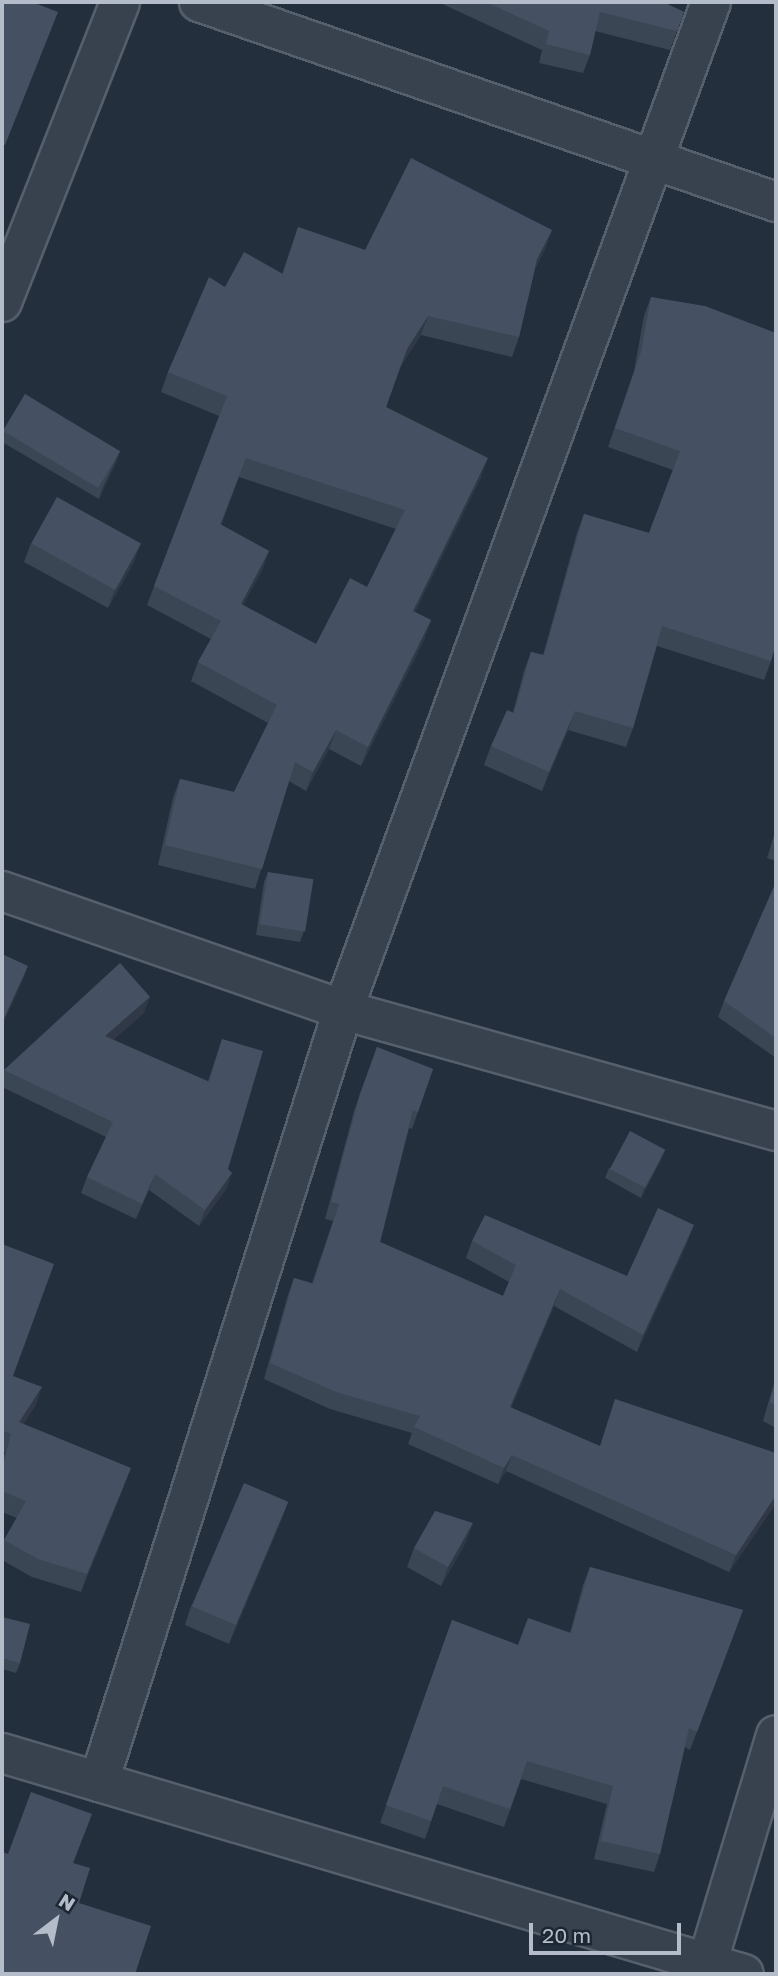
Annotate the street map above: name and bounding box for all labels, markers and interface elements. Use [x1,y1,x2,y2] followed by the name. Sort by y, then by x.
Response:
[21,1885,91,1955] north arrow
[55,1888,80,1915] text: N
[533,1910,685,1954] scale bar
[542,1922,591,1948] text: 20 m

